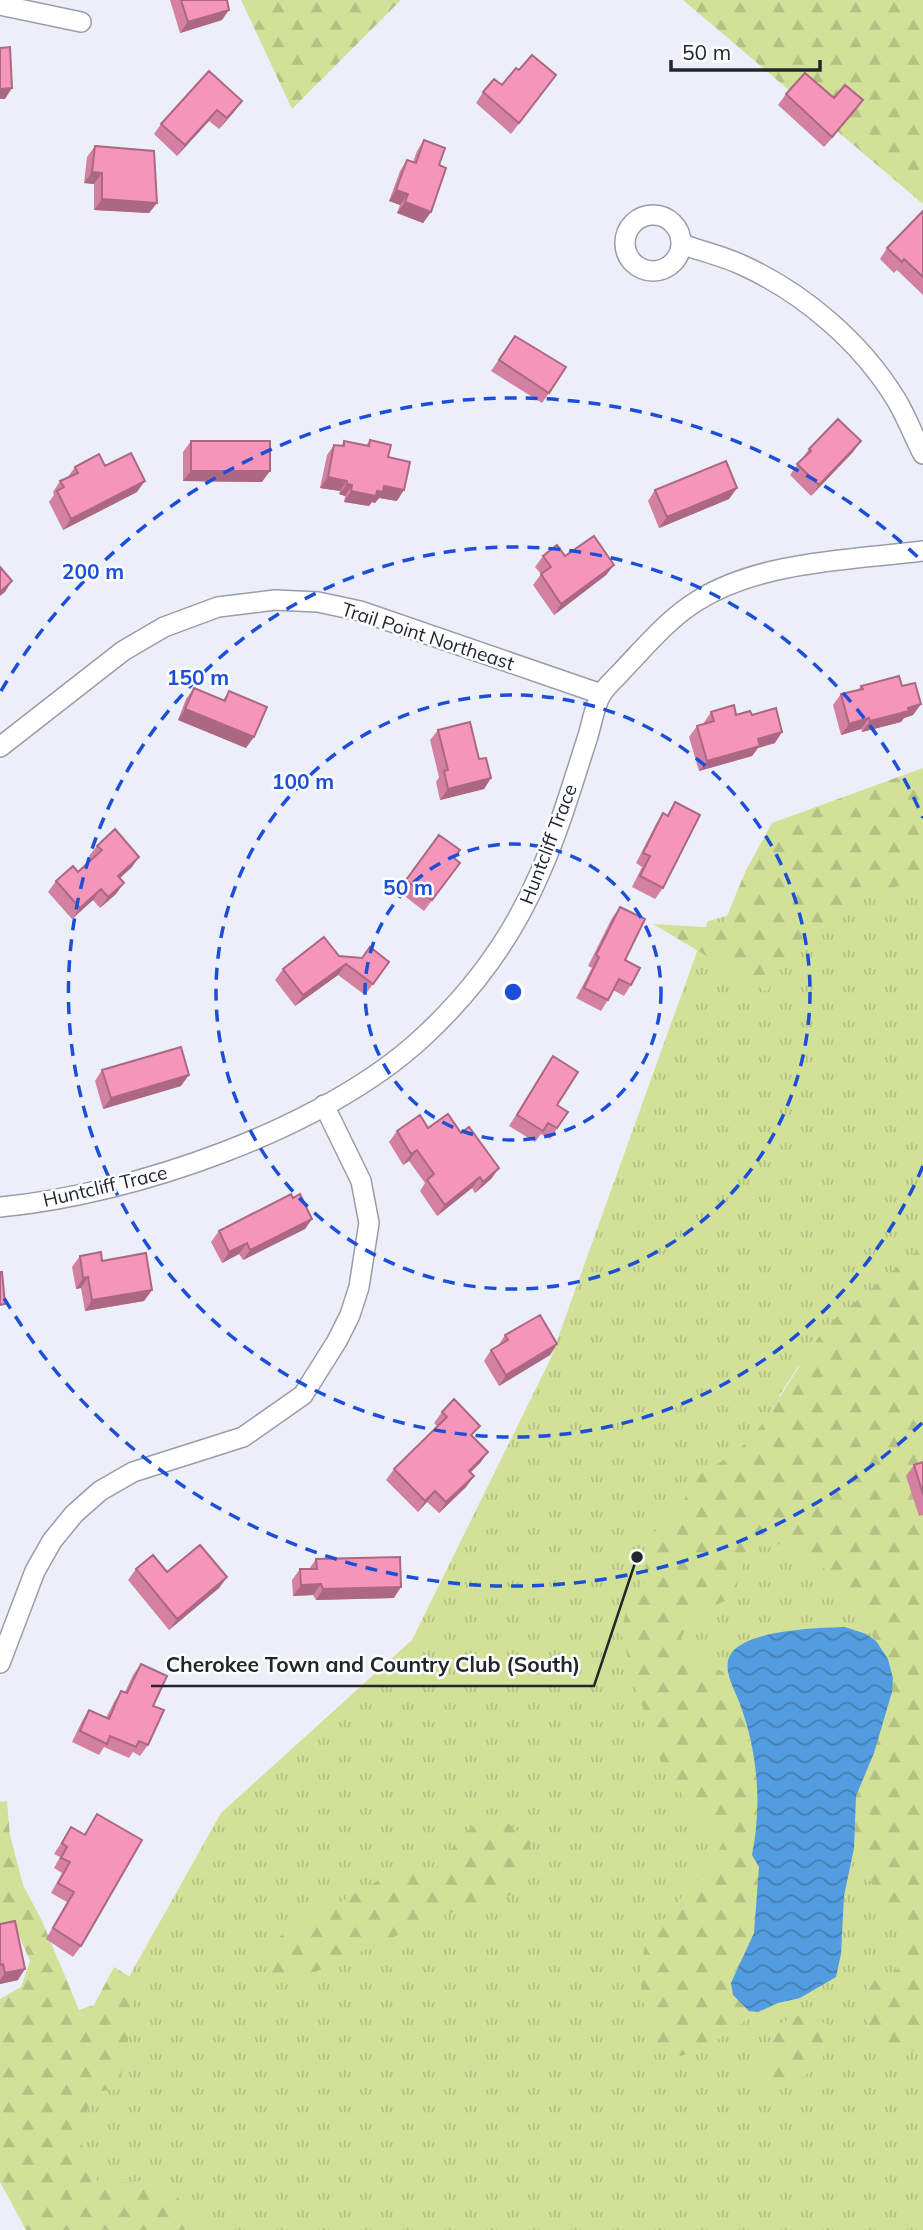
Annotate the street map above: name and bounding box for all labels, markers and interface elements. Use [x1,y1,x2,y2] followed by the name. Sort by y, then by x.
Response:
[671,28,820,72] scale bar
[682,39,731,65] text: 50 m
[62,558,124,584] text: 200 m
[339,597,518,675] street label: Trail Point Northeast
[167,664,229,690] text: 150 m
[272,768,334,794] text: 100 m
[514,780,582,908] street label: Huntcliff Trace
[383,874,433,900] text: 50 m
[501,980,525,1004] centre of rings
[40,1160,170,1212] street label: Huntcliff Trace
[151,1644,594,1686] callout: Cherokee Town and Country Club (South)
[166,1651,580,1677] text: Cherokee Town and Country Club (South)

